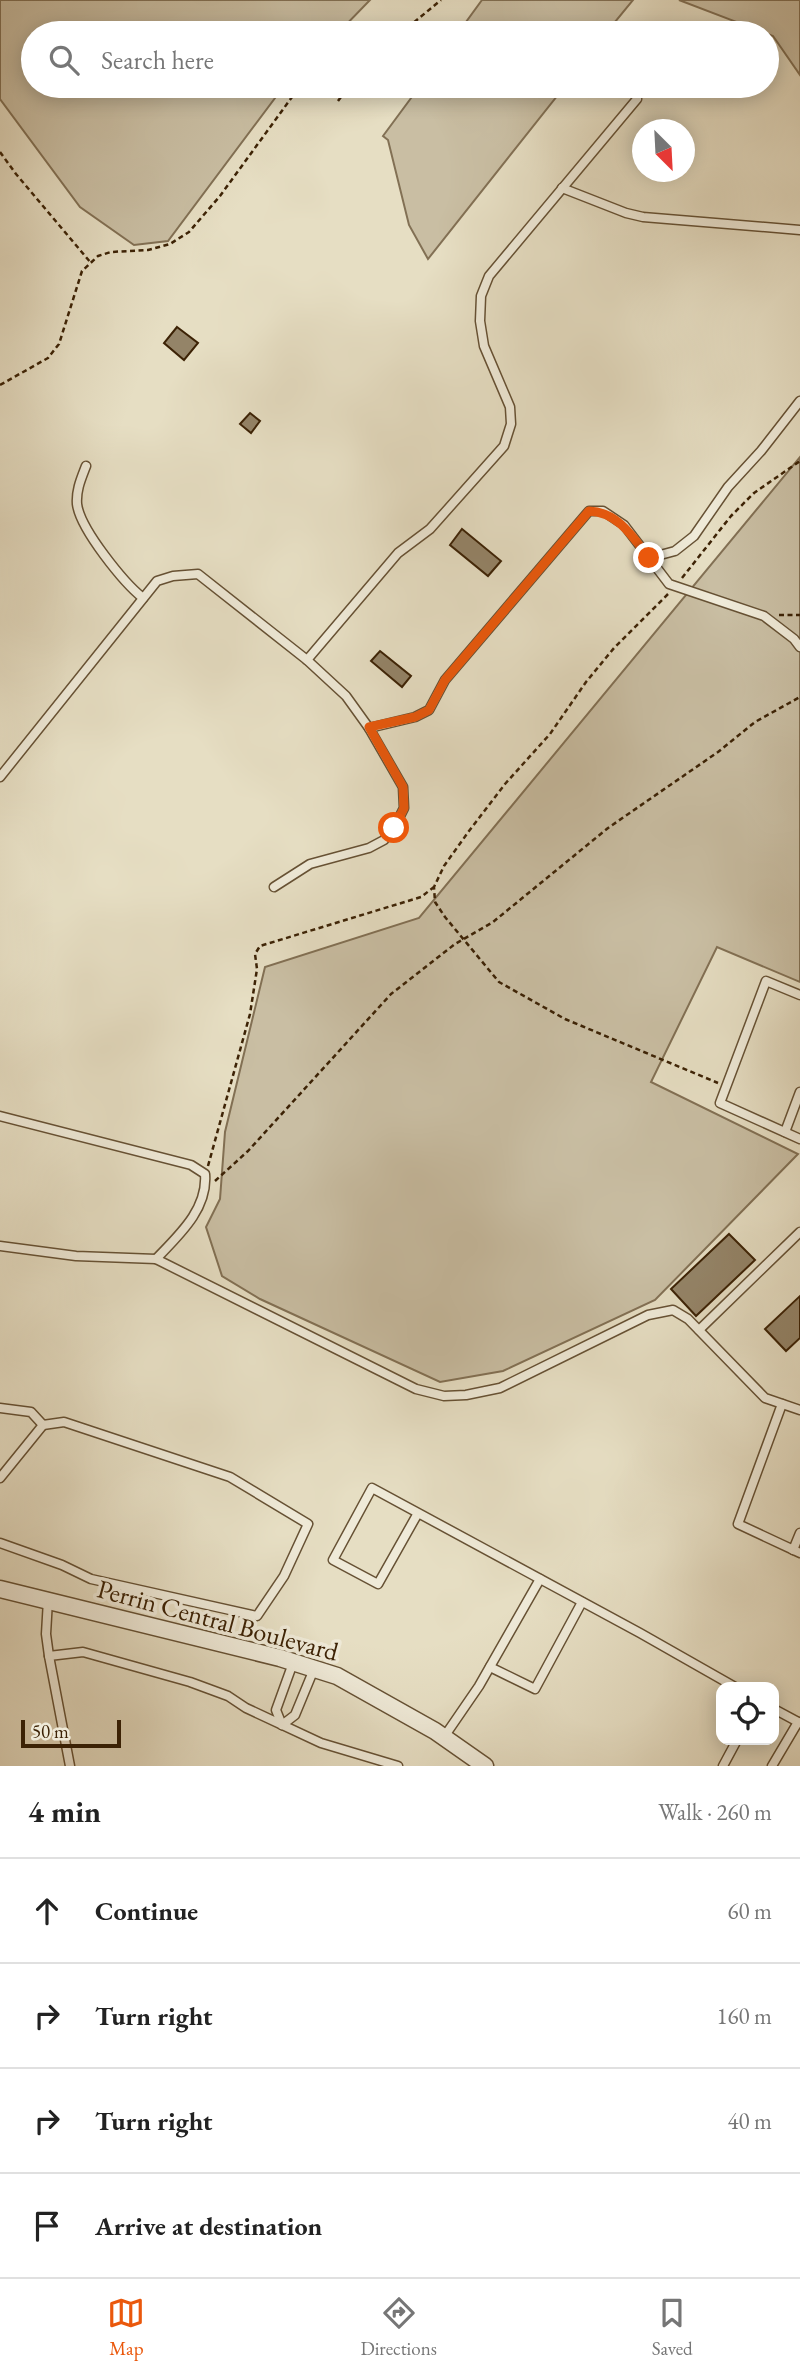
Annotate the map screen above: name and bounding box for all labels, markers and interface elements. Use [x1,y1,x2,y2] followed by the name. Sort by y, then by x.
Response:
[21,21,779,98] search box
[45,41,83,79] icon: search
[101,43,214,77] text: Search here
[632,119,695,182] north arrow
[633,542,664,573] route end
[378,812,409,843] route start
[94,1571,343,1669] street label: Perrin Central Boulevard
[716,1682,779,1745] map controls
[716,1682,779,1745] button: locate
[21,1717,121,1749] scale bar
[32,1719,69,1744] text: 50 m
[28,1792,101,1831] text: 4 min
[658,1797,772,1827] text: Walk · 260 m
[28,1892,66,1930] icon: ahead
[95,1894,198,1928] text: Continue
[727,1896,772,1926] text: 60 m
[28,1997,66,2035] icon: right
[95,1999,213,2033] text: Turn right
[716,2001,772,2031] text: 160 m
[28,2102,66,2140] icon: right
[95,2104,213,2138] text: Turn right
[727,2106,772,2136] text: 40 m
[28,2207,66,2245] icon: arrive
[95,2209,322,2243] text: Arrive at destination
[107,2294,145,2361] tab: Map
[360,2294,437,2361] tab: Directions
[652,2294,693,2361] tab: Saved

